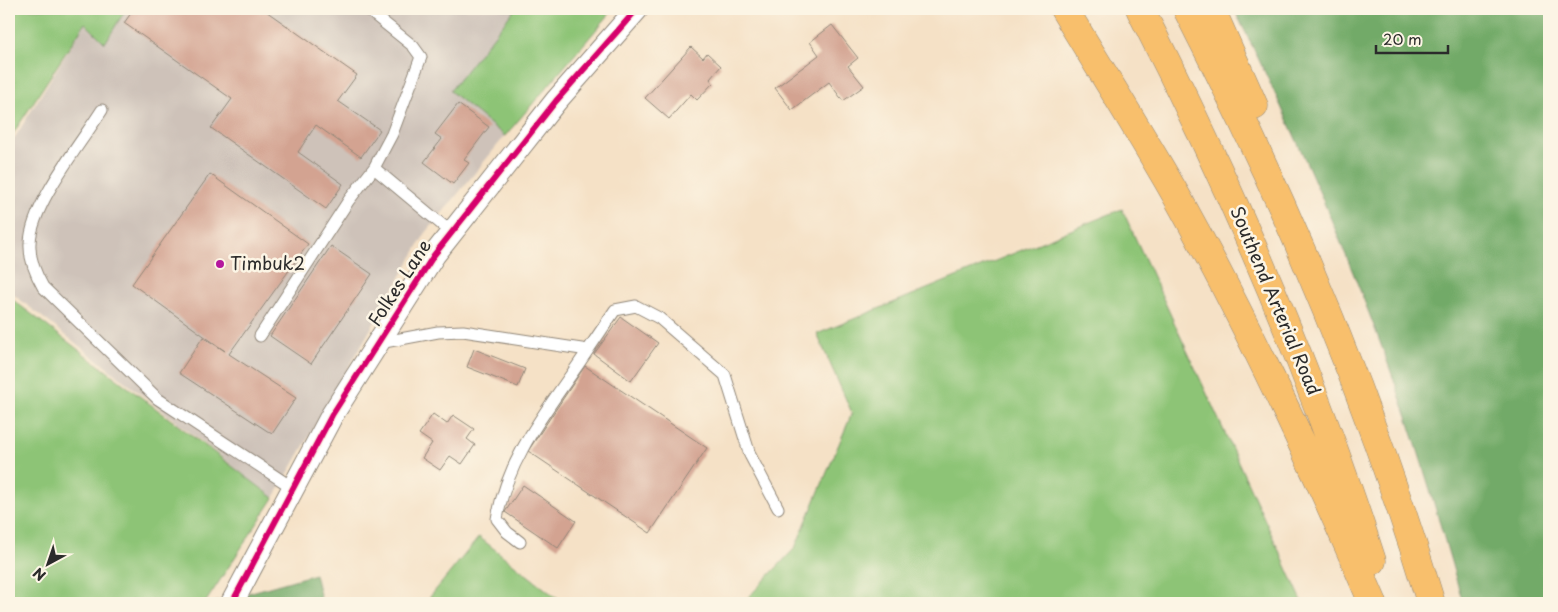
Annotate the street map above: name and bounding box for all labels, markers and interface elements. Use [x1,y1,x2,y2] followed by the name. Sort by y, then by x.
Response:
[1376,22,1448,54] scale bar
[1383,27,1422,50] text: 20 m
[1224,202,1328,399] street label: Southend Arterial Road
[360,233,437,331] street label: Folkes Lane
[230,249,305,276] place label: Timbuk2
[214,258,226,270] marker: Timbuk2
[22,540,72,590] north arrow
[28,563,50,586] text: N

